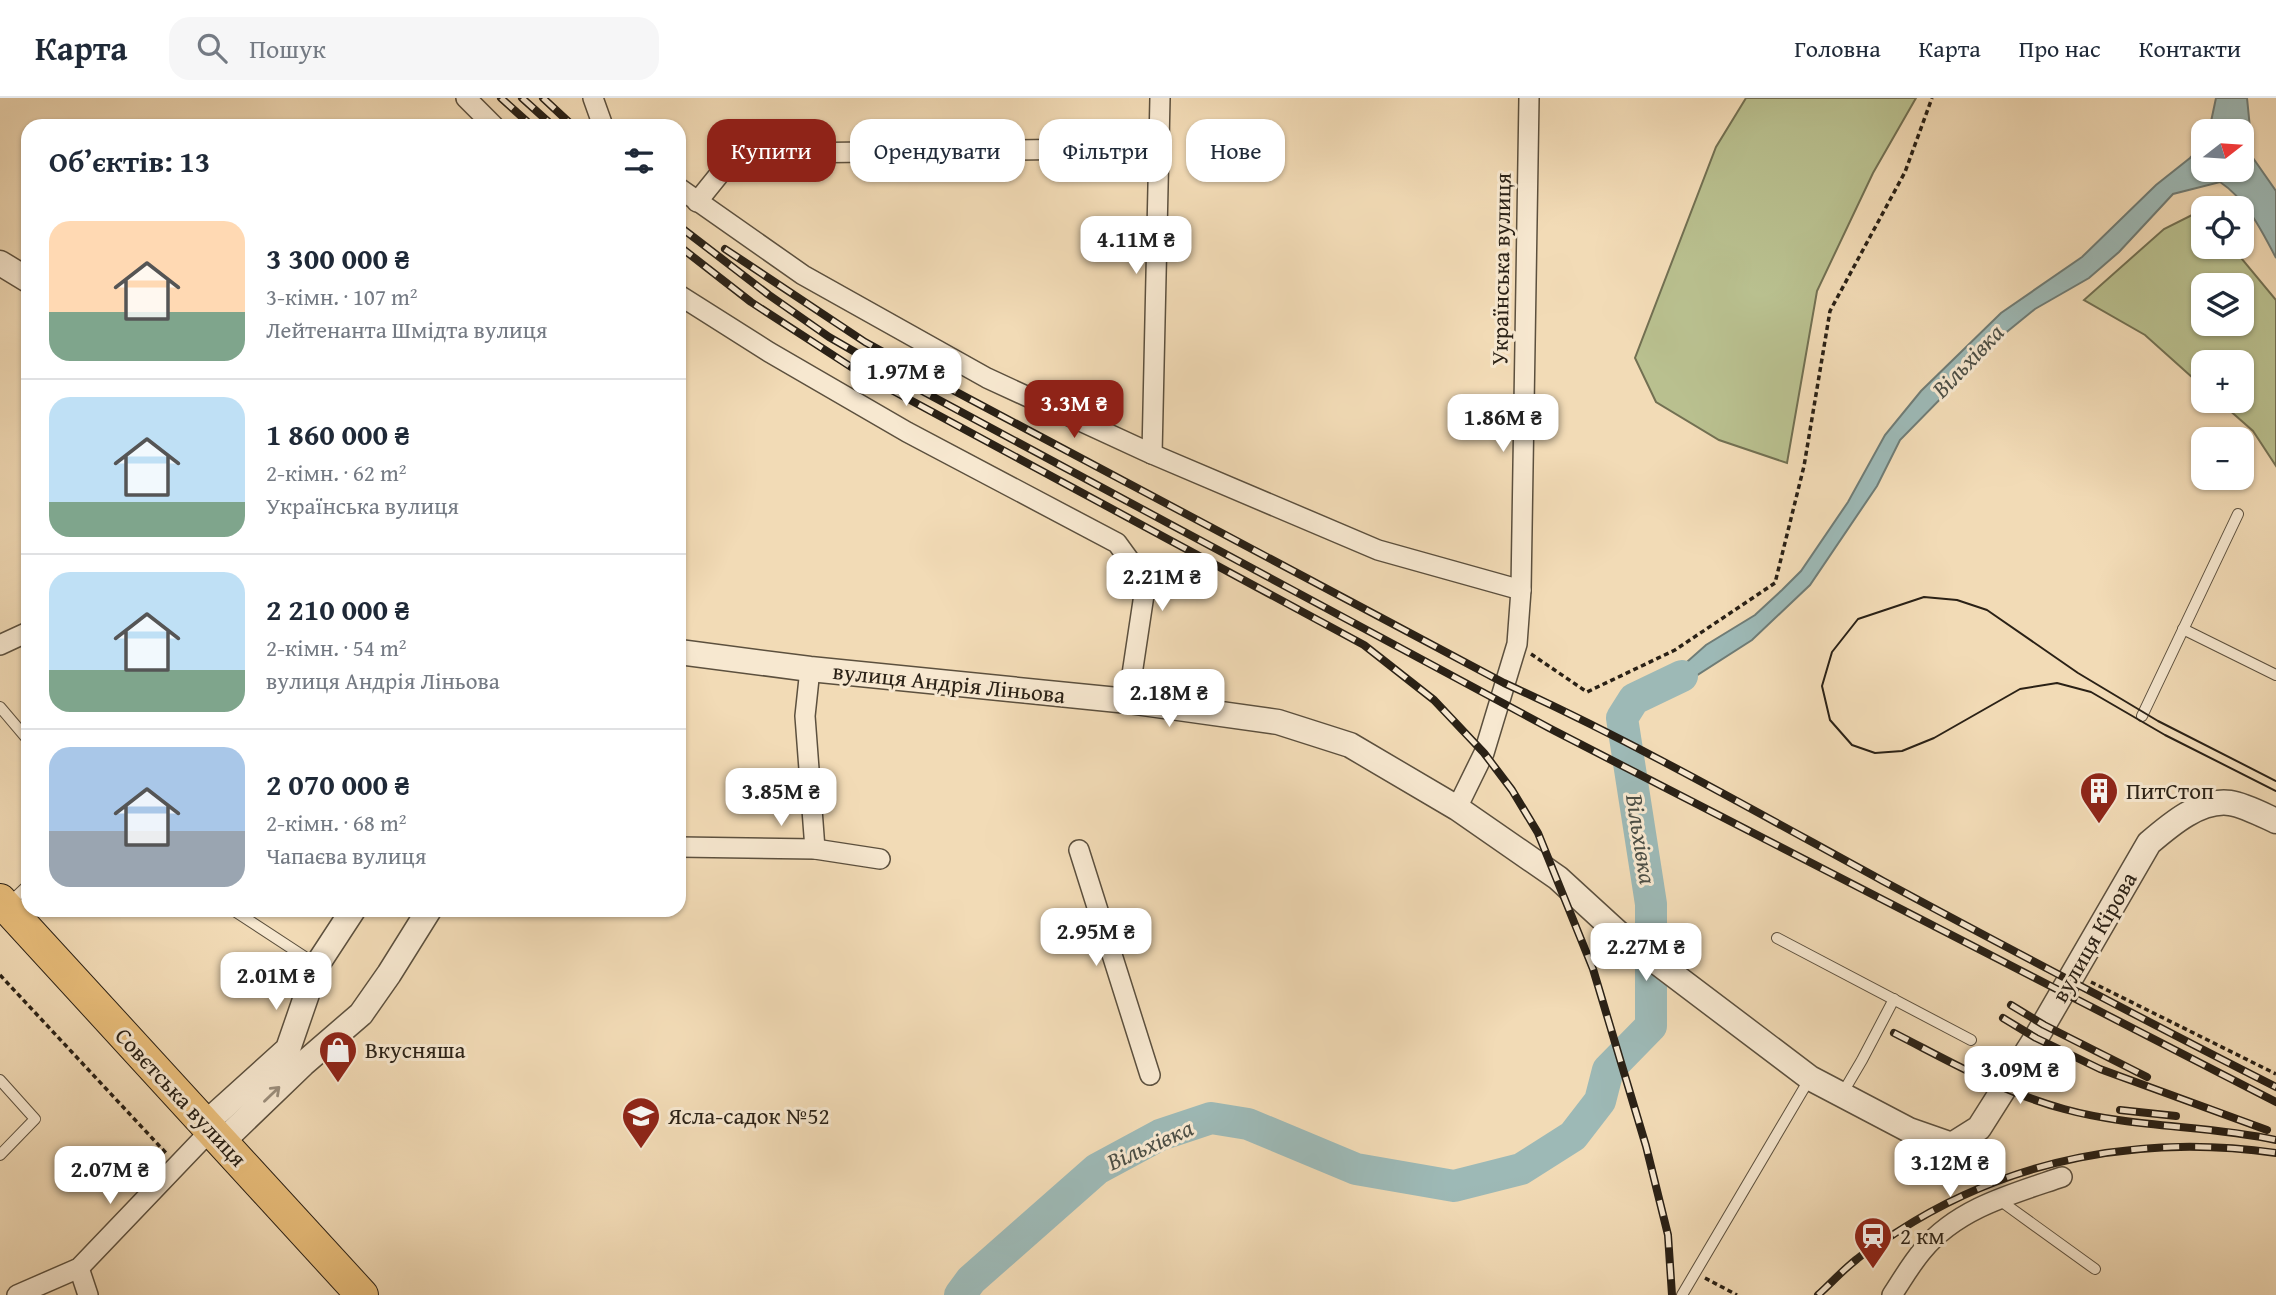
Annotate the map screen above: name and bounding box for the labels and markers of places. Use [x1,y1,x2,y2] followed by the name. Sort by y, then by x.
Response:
[1071,216,1201,276] pin: 4.11M ₴
[841,348,971,408] pin: 1.97M ₴
[1017,380,1131,440] pin: 3.3M ₴
[1438,394,1568,454] pin: 1.86M ₴
[1097,554,1227,613] pin: 2.21M ₴
[1104,670,1234,729] pin: 2.18M ₴
[716,768,846,828] pin: 3.85M ₴
[2078,770,2120,825] building icon: ПитСтоп
[2126,774,2214,807] place label: ПитСтоп
[1031,908,1161,968] pin: 2.95M ₴
[1581,924,1711,983] pin: 2.27M ₴
[211,953,341,1012] pin: 2.01M ₴
[317,1029,359,1084] shop icon: Вкусняша
[365,1033,465,1066] place label: Вкусняша
[1955,1046,2085,1106] pin: 3.09M ₴
[620,1095,662,1150] school or university icon: Ясла-садок №52
[667,1099,830,1132] place label: Ясла-садок №52
[1885,1140,2015,1199] pin: 3.12M ₴
[45,1146,175,1206] pin: 2.07M ₴
[1852,1215,1894,1270] station icon: 2 км
[1900,1219,1945,1252] place label: 2 км

